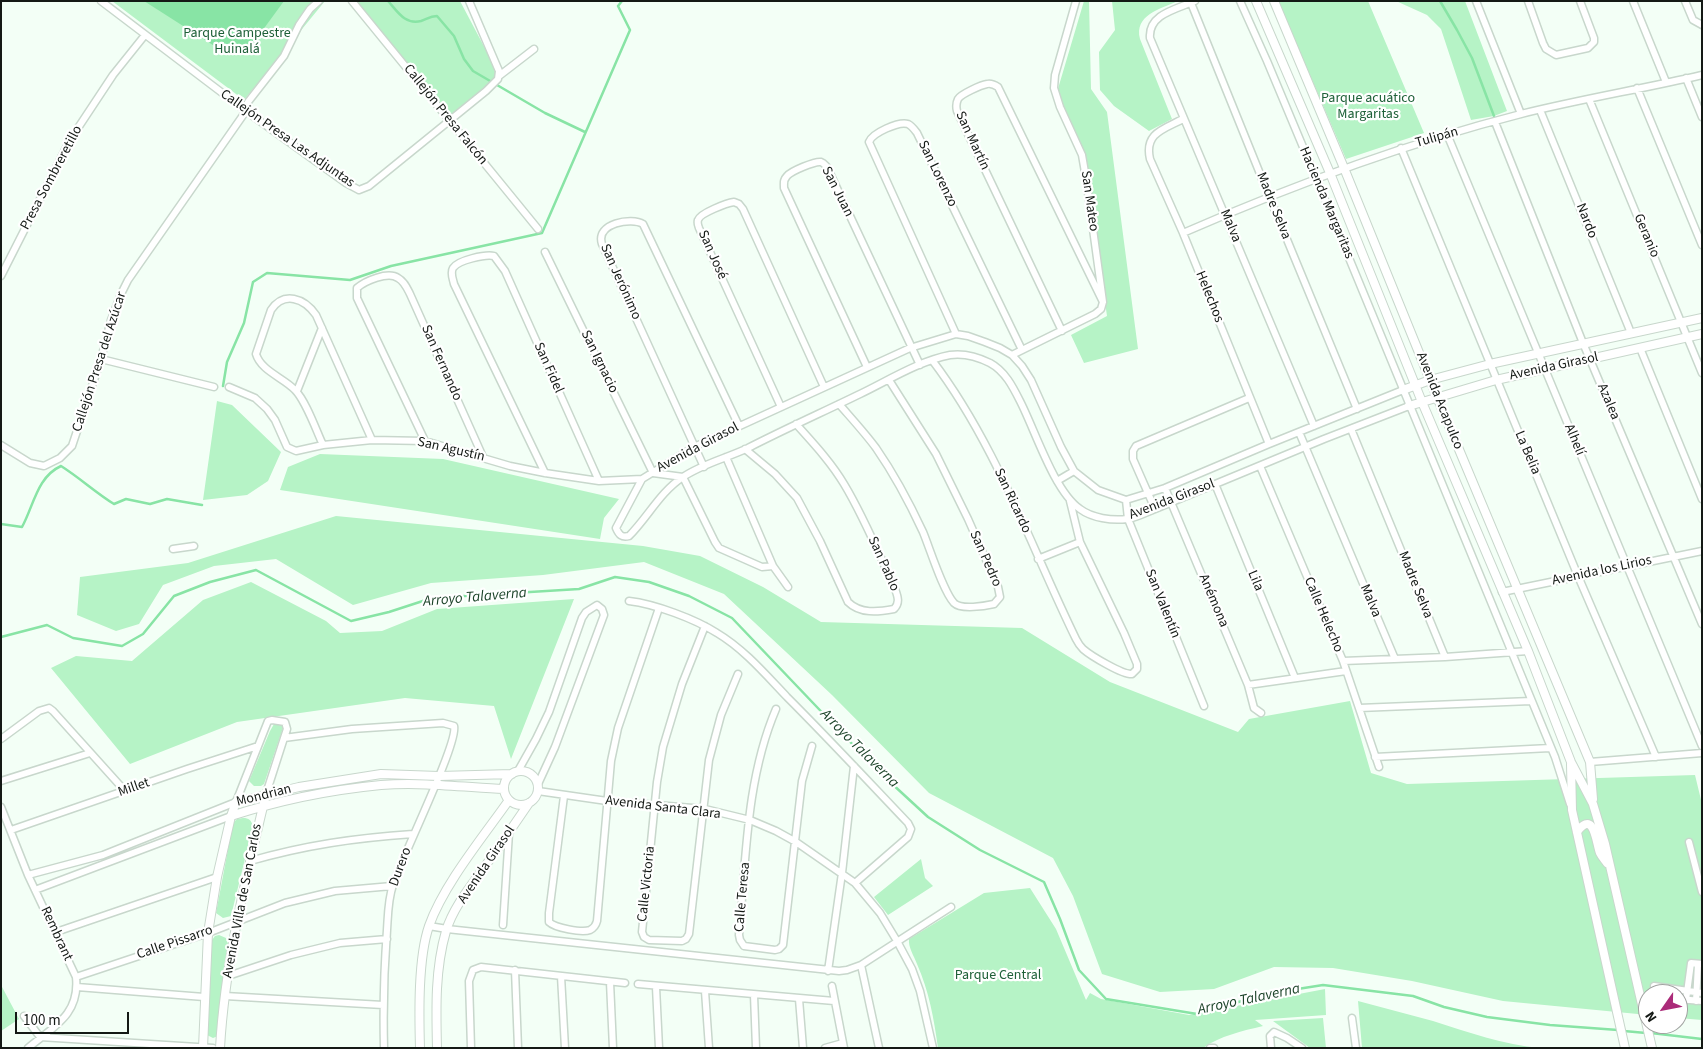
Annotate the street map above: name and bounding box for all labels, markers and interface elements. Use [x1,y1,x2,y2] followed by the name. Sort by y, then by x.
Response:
[183,26,291,58] park label: Parque Campestre Huinalá
[399,61,491,169] street label: Callejón Presa Falcón
[217,86,357,192] street label: Callejón Presa Las Adjuntas
[1321,91,1415,124] park label: Parque acuático Margaritas
[951,109,993,173] street label: San Martín
[17,123,87,233] street label: Presa Sombreretillo
[1414,124,1460,152] street label: Tulipán
[914,138,960,210] street label: San Lorenzo
[1295,145,1357,261] street label: Hacienda Margaritas
[817,164,857,220] street label: San Juan
[1076,170,1102,232] street label: San Mateo
[1252,170,1294,242] street label: Madre Selva
[1571,201,1601,241] street label: Nardo
[1216,207,1244,245] street label: Malva
[1629,212,1663,260] street label: Geranio
[694,228,730,282] street label: San José
[596,241,644,323] street label: San Jerónimo
[1191,269,1227,325] street label: Helechos
[69,290,131,434] street label: Callejón Presa del Azúcar
[417,322,465,404] street label: San Fernando
[577,328,621,396] street label: San Ignacio
[529,340,567,396] street label: San Fidel
[1508,349,1600,385] street label: Avenida Girasol
[1412,350,1466,452] street label: Avenida Acapulco
[1593,381,1623,423] street label: Azalea
[654,419,742,477] street label: Avenida Girasol
[1560,422,1588,458] street label: Alhelí
[1510,429,1544,477] street label: La Belia
[416,434,486,466] street label: San Agustín
[990,466,1034,536] street label: San Ricardo
[1127,476,1217,524] street label: Avenida Girasol
[965,528,1005,590] street label: San Pedro
[863,534,903,594] street label: San Pablo
[1394,549,1436,621] street label: Madre Selva
[1551,552,1653,590] street label: Avenida los Lirios
[1141,567,1183,641] street label: San Valentín
[1243,568,1267,594] street label: Lila
[1194,572,1232,630] street label: Anémona
[1300,575,1346,655] street label: Calle Helecho
[1356,582,1384,620] street label: Malva
[422,585,528,611] water label: Arroyo Talaverna
[816,706,902,792] water label: Arroyo Talaverna
[116,775,152,801] street label: Millet
[235,781,293,811] street label: Mondrian
[604,793,722,823] street label: Avenida Santa Clara
[220,822,266,980] street label: Avenida Villa de San Carlos
[455,823,519,907] street label: Avenida Girasol
[386,845,416,889] street label: Durero
[635,845,659,923] street label: Calle Victoria
[732,861,754,933] street label: Calle Teresa
[36,904,76,964] street label: Rembrant
[135,922,215,964] street label: Calle Pissarro
[955,968,1041,984] park label: Parque Central
[1196,980,1302,1020] water label: Arroyo Talaverna
[1638,984,1688,1034] north arrow
[18,1002,131,1034] scale bar
[1640,1007,1662,1026] text: N
[23,1010,61,1031] text: 100 m

